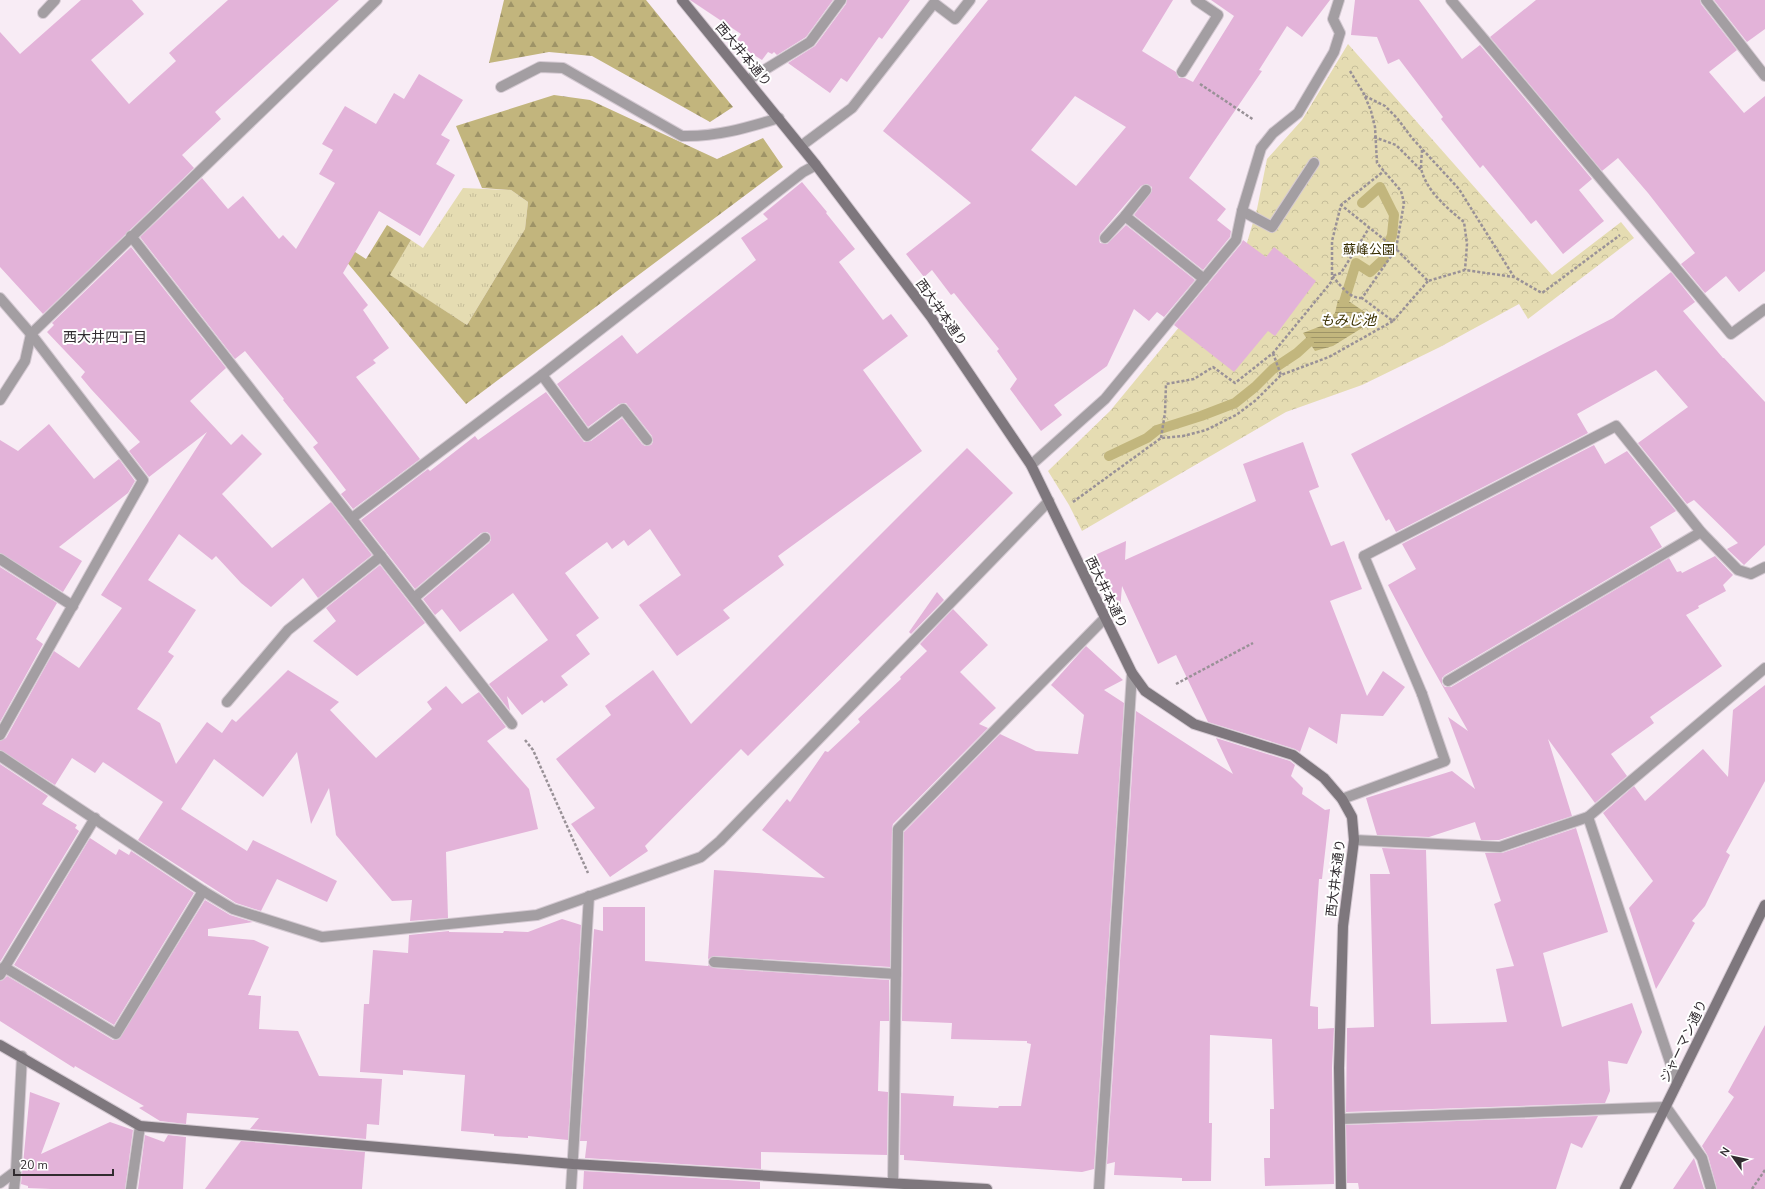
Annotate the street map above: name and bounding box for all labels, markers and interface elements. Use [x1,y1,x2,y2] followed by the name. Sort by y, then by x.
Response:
[711,19,775,90] street label: 西大井本通り
[1343,241,1395,259] park label: 蘇峰公園
[911,275,971,350] street label: 西大井本通り
[1320,311,1378,330] water label: もみじ池
[63,328,147,347] district label: 西大井四丁目
[1081,553,1131,631] street label: 西大井本通り
[1322,838,1350,918] street label: 西大井本通り
[1656,997,1712,1086] street label: ジャーマン通り
[1713,1137,1753,1177] north arrow
[1717,1144,1734,1159] text: N
[14,1151,113,1177] scale bar
[20,1157,48,1173] text: 20 m

